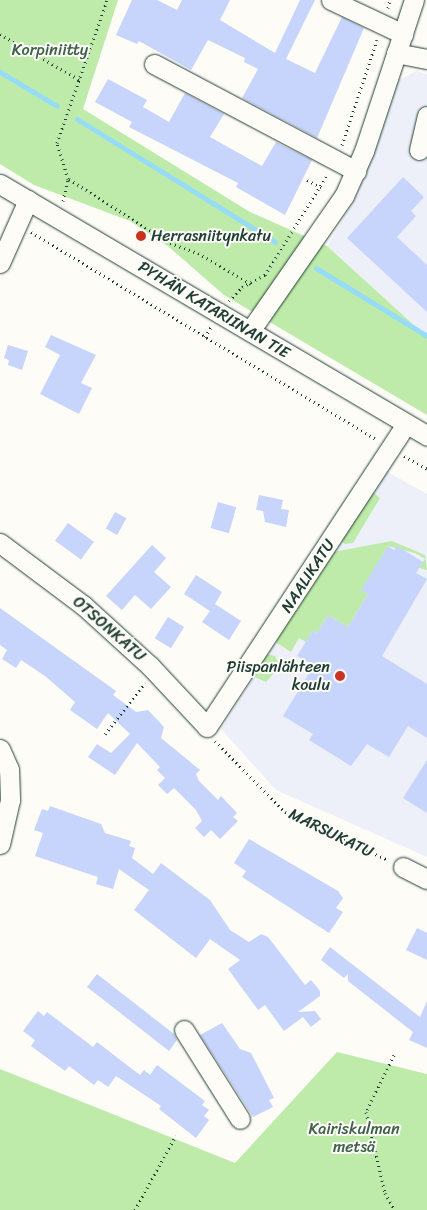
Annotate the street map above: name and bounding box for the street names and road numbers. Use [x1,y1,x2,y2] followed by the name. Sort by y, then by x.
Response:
[134,257,294,363] street label: PYHÄN KATARIINAN TIE
[277,536,339,616] street label: NAALIKATU
[69,592,149,666] street label: OTSONKATU
[286,804,376,862] street label: MARSUKATU

